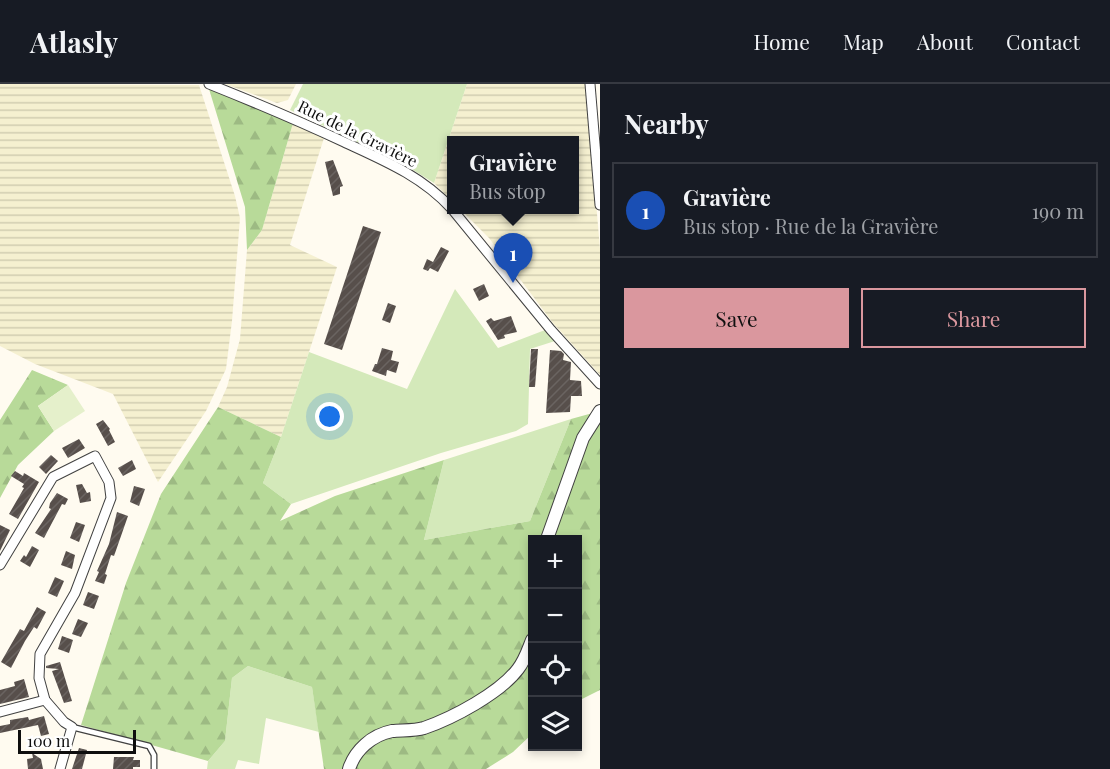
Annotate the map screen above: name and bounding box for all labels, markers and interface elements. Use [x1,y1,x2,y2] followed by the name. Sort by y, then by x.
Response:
[30,23,118,60] text: Atlasly
[754,27,810,55] text: Home
[843,27,884,55] text: Map
[917,27,973,55] text: About
[1006,27,1080,55] text: Contact
[295,95,421,171] street label: Rue de la Gravière
[624,106,709,141] text: Nearby
[447,136,579,214] popup
[469,147,557,177] text: Gravière
[469,177,546,204] text: Bus stop
[683,182,771,212] text: Gravière
[642,197,649,224] text: 1
[1032,197,1084,224] text: 190 m
[683,212,938,239] text: Bus stop · Rue de la Gravière
[494,234,532,283] pin: 1
[624,288,849,348] button: Save
[861,288,1086,348] button: Share
[315,402,344,431] your location
[528,535,582,751] map controls
[528,535,582,589] button: +
[528,589,582,643] button: −
[528,643,582,697] button: locate
[528,697,582,751] button: layers
[18,727,136,754] scale bar
[27,730,70,751] text: 100 m

